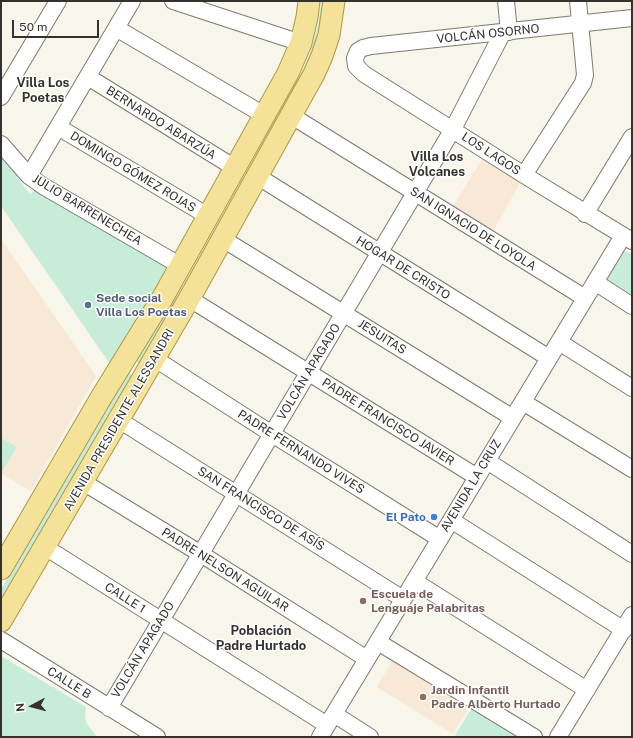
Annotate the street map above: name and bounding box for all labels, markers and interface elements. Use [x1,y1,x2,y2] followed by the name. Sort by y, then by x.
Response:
[14,12,101,38] scale bar
[19,20,47,34] text: 50 m
[436,21,540,47] street label: VOLCÁN OSORNO
[17,75,69,106] district label: Villa Los Poetas
[103,83,219,163] street label: BERNARDO ABARZÚA
[67,129,199,215] street label: DOMINGO GÓMEZ ROJAS
[459,130,523,178] street label: LOS LAGOS
[409,149,465,180] district label: Villa Los Volcanes
[30,172,144,248] street label: JULIO BARRENECHEA
[407,184,539,274] street label: SAN IGNACIO DE LOYOLA
[353,233,453,303] street label: HOGAR DE CRISTO
[96,291,187,319] place label: Sede social Villa Los Poetas
[83,300,93,310] marker: Sede social Villa Los Poetas
[355,316,409,358] street label: JESUITAS
[275,321,343,423] street label: VOLCÁN APAGADO
[61,326,177,514] street label: AVENIDA PRESIDENTE ALESSANDRI
[319,375,457,469] street label: PADRE FRANCISCO JAVIER
[235,407,367,497] street label: PADRE FERNANDO VIVES
[438,437,504,535] street label: AVENIDA LA CRUZ
[195,464,327,554] street label: SAN FRANCISCO DE ASÍS
[386,510,426,524] place label: El Pato
[429,512,439,522] marker: El Pato
[159,525,291,615] street label: PADRE NELSON AGUILAR
[102,580,148,616] street label: CALLE 1
[371,587,485,615] place label: Escuela de Lenguaje Palabritas
[358,596,368,606] marker: Escuela de Lenguaje Palabritas
[109,599,177,701] street label: VOLCÁN APAGADO
[216,623,306,654] district label: Población Padre Hurtado
[44,664,94,702] street label: CALLE B
[431,683,561,711] place label: Jardin Infantil Padre Alberto Hurtado
[12,686,52,726] north arrow
[418,692,428,702] marker: Jardin Infantil Padre Alberto Hurtado
[14,702,26,712] text: N

